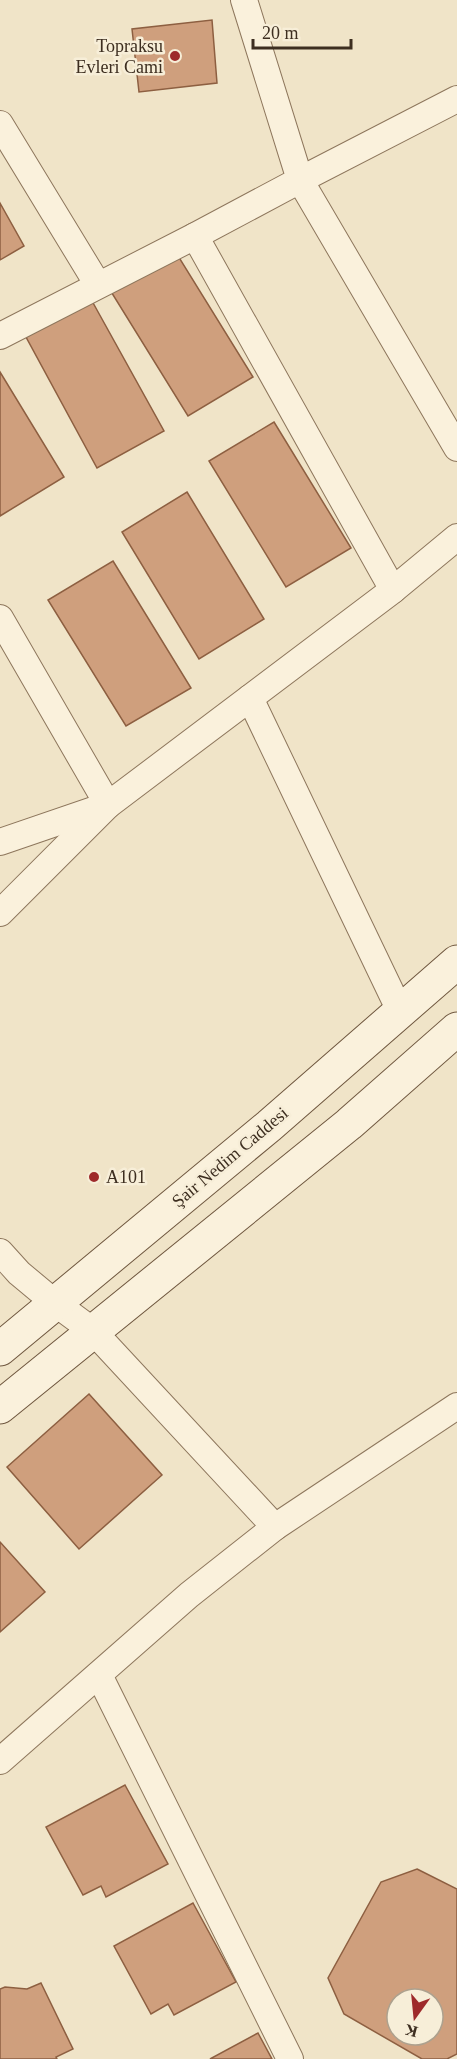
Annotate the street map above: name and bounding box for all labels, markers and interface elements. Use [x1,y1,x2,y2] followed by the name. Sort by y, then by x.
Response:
[253,12,350,50] scale bar
[262,23,299,43] text: 20 m
[76,36,163,77] place label: Topraksu Evleri Cami
[168,49,182,63] marker: Topraksu Evleri Cami
[168,1103,292,1211] street label: Şair Nedim Caddesi
[106,1167,146,1187] place label: A101
[87,1170,101,1184] marker: A101
[385,1987,445,2047] north arrow
[403,2021,419,2041] text: K

